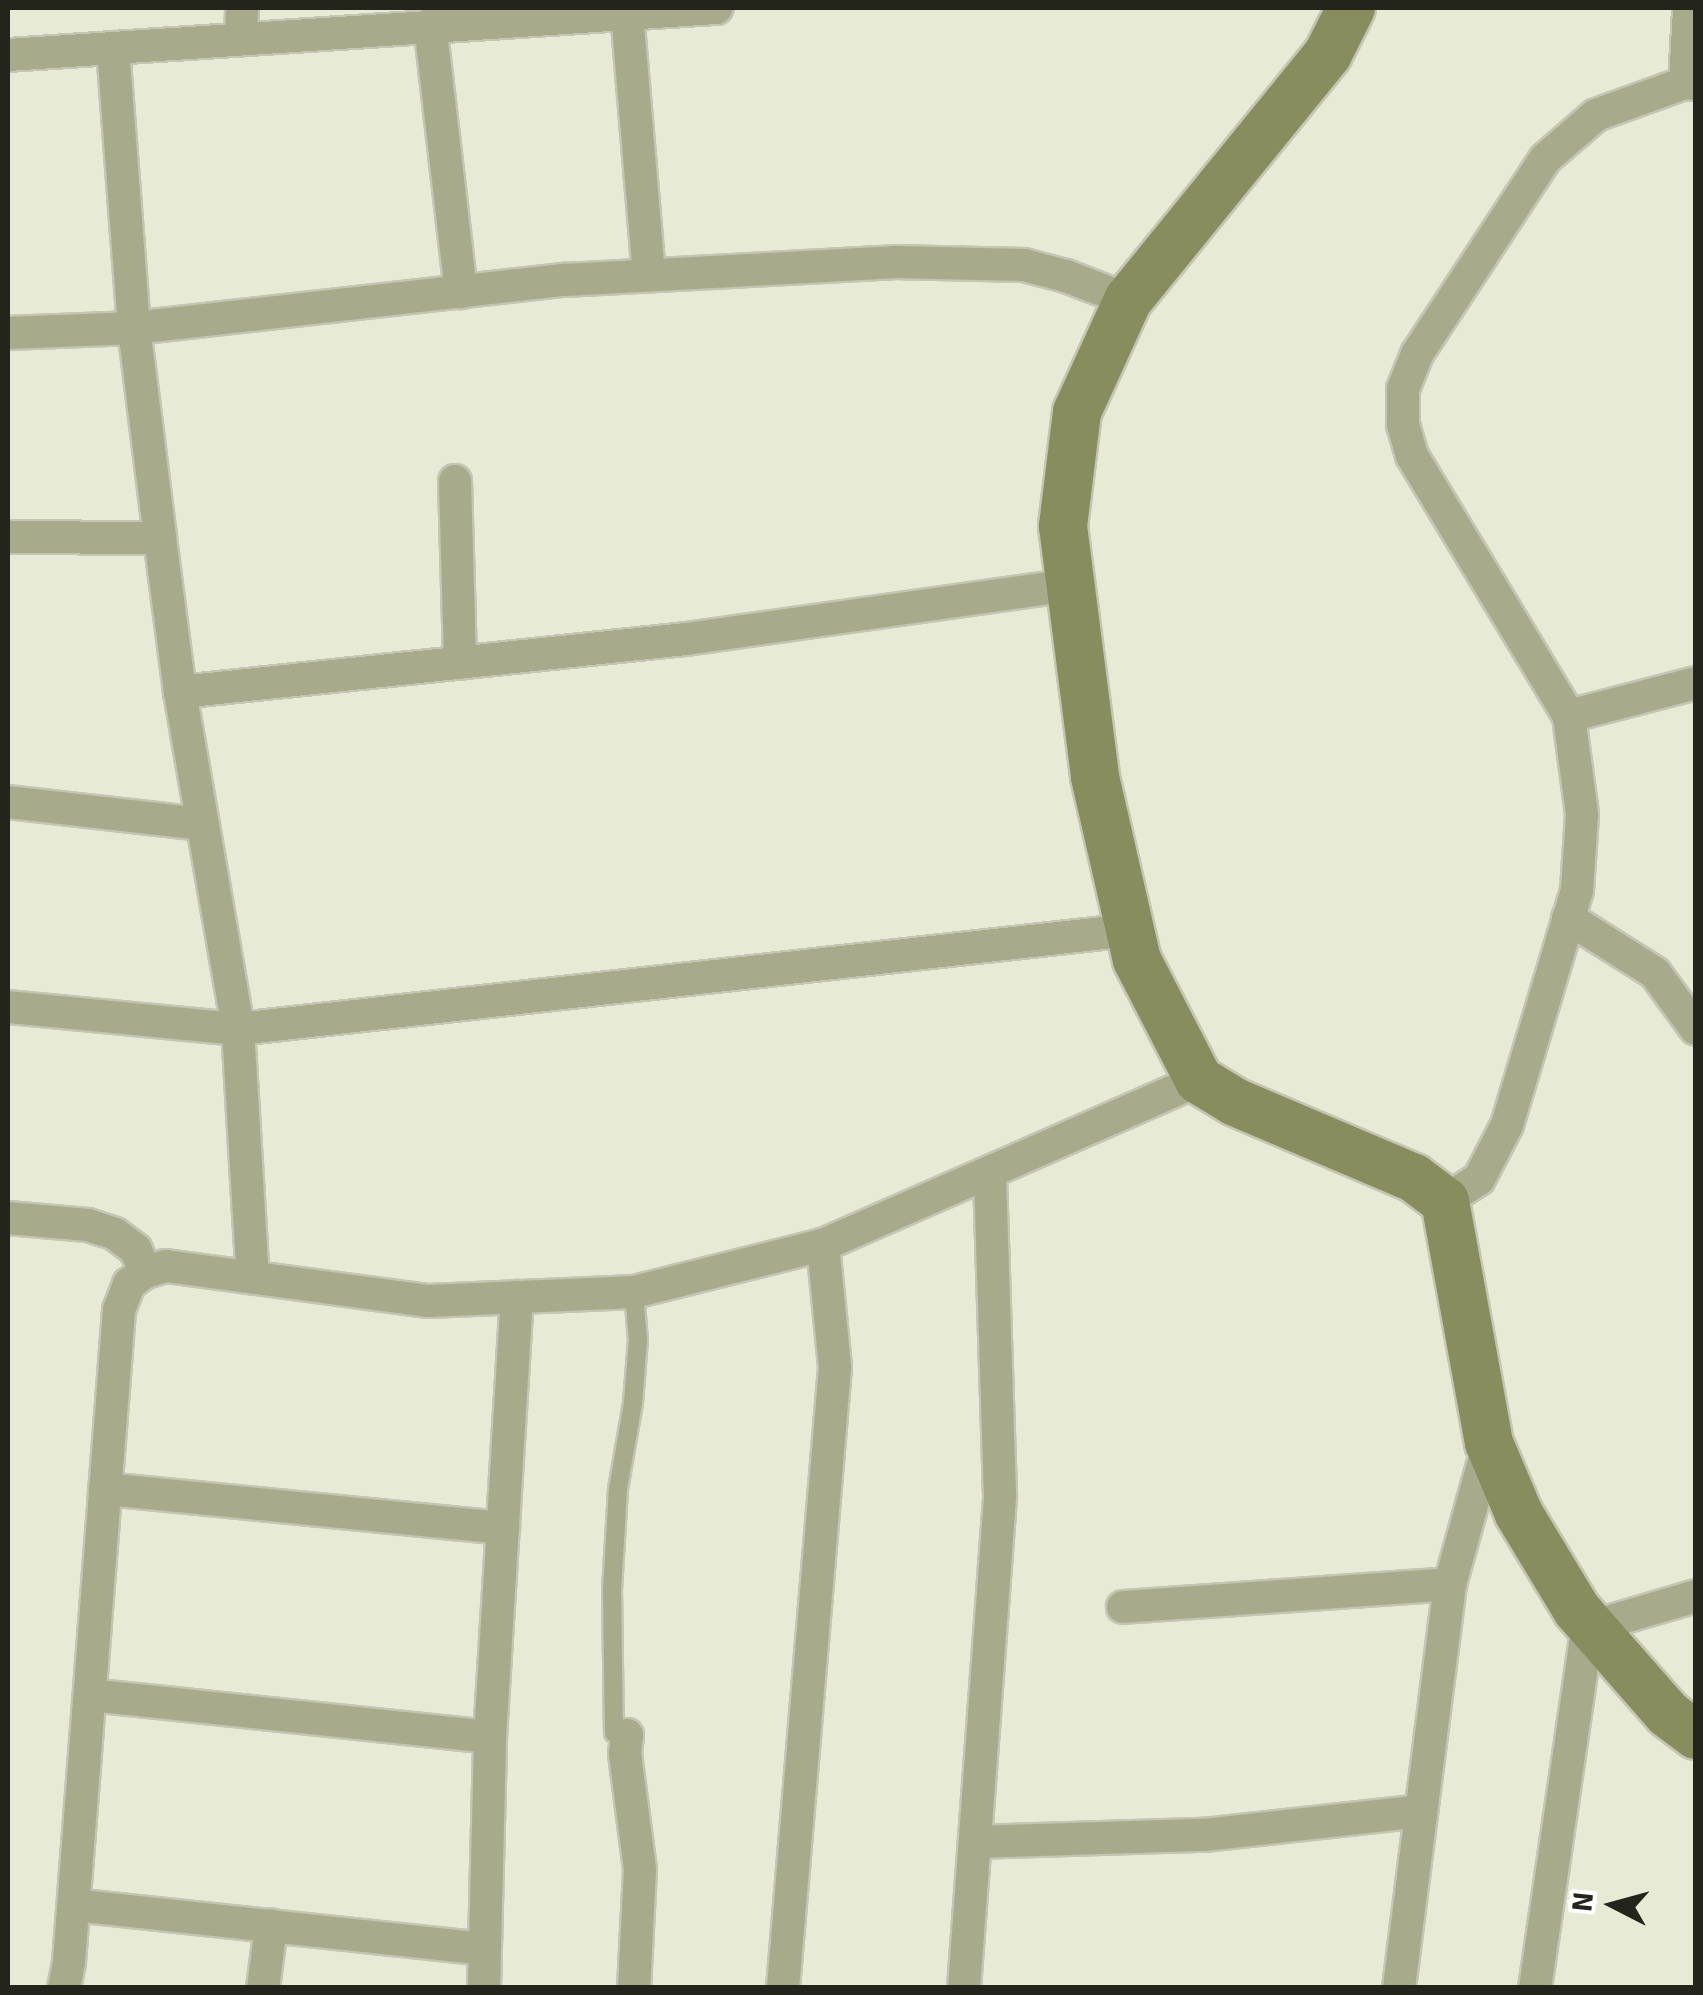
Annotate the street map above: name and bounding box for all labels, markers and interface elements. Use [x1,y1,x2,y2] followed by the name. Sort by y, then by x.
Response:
[1563,1855,1663,1955] north arrow
[1565,1890,1601,1913] text: N

